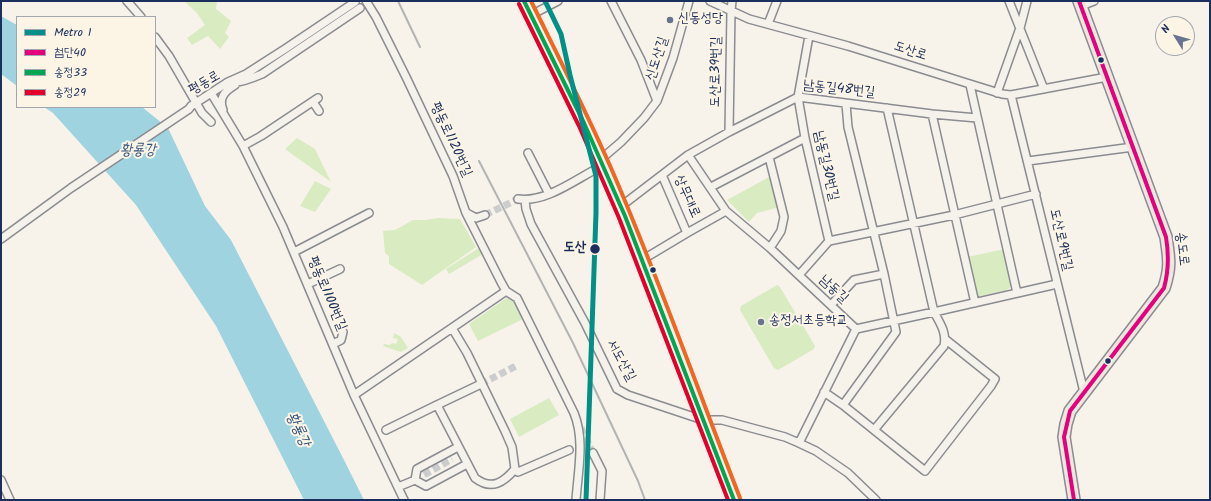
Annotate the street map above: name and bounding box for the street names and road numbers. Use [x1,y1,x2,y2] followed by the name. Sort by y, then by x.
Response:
[643,35,673,83] street label: 신도산길
[708,36,726,108] street label: 도산로39번길
[891,39,929,65] street label: 도산로
[186,68,224,100] street label: 평동로
[802,78,876,102] street label: 남동길48번길
[425,100,475,180] street label: 평동로1120번길
[809,129,841,203] street label: 남동길30번길
[669,173,703,221] street label: 상무대로
[1045,207,1075,273] street label: 도산로9번길
[1171,231,1191,267] street label: 송도로
[303,254,349,334] street label: 평동로1100번길
[815,272,851,308] street label: 남동길
[602,337,638,385] street label: 서도산길

